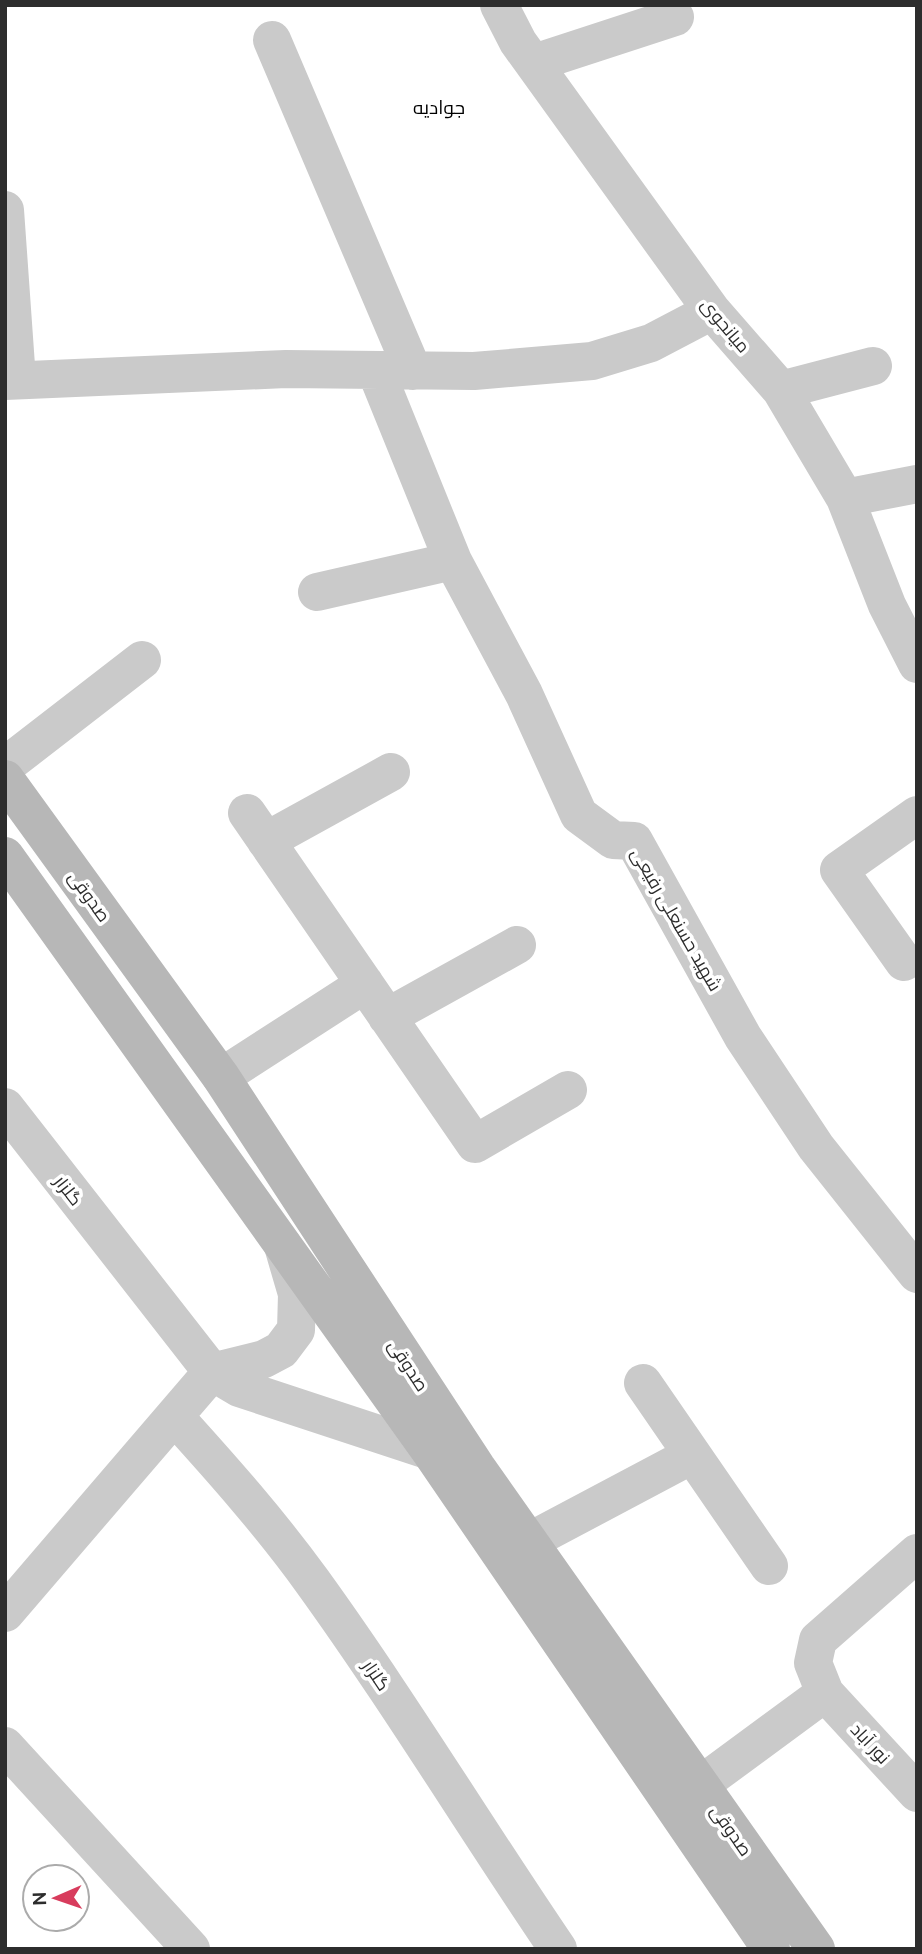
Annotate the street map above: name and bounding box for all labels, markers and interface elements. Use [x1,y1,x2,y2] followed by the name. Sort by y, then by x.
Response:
[413,96,465,119] district label: جوادیه
[696,294,754,357] street label: میانجوی
[626,844,726,995] street label: شهید حسنعلی رفیعی
[63,867,115,926] street label: صدوقی
[49,1170,87,1210] street label: گلزار
[383,1335,433,1396] street label: صدوقی
[357,1655,394,1695] street label: گلزار
[846,1719,895,1769] street label: نور آباد
[706,1801,757,1860] street label: صدوقی
[21,1863,91,1933] north arrow
[28,1891,50,1906] text: N

